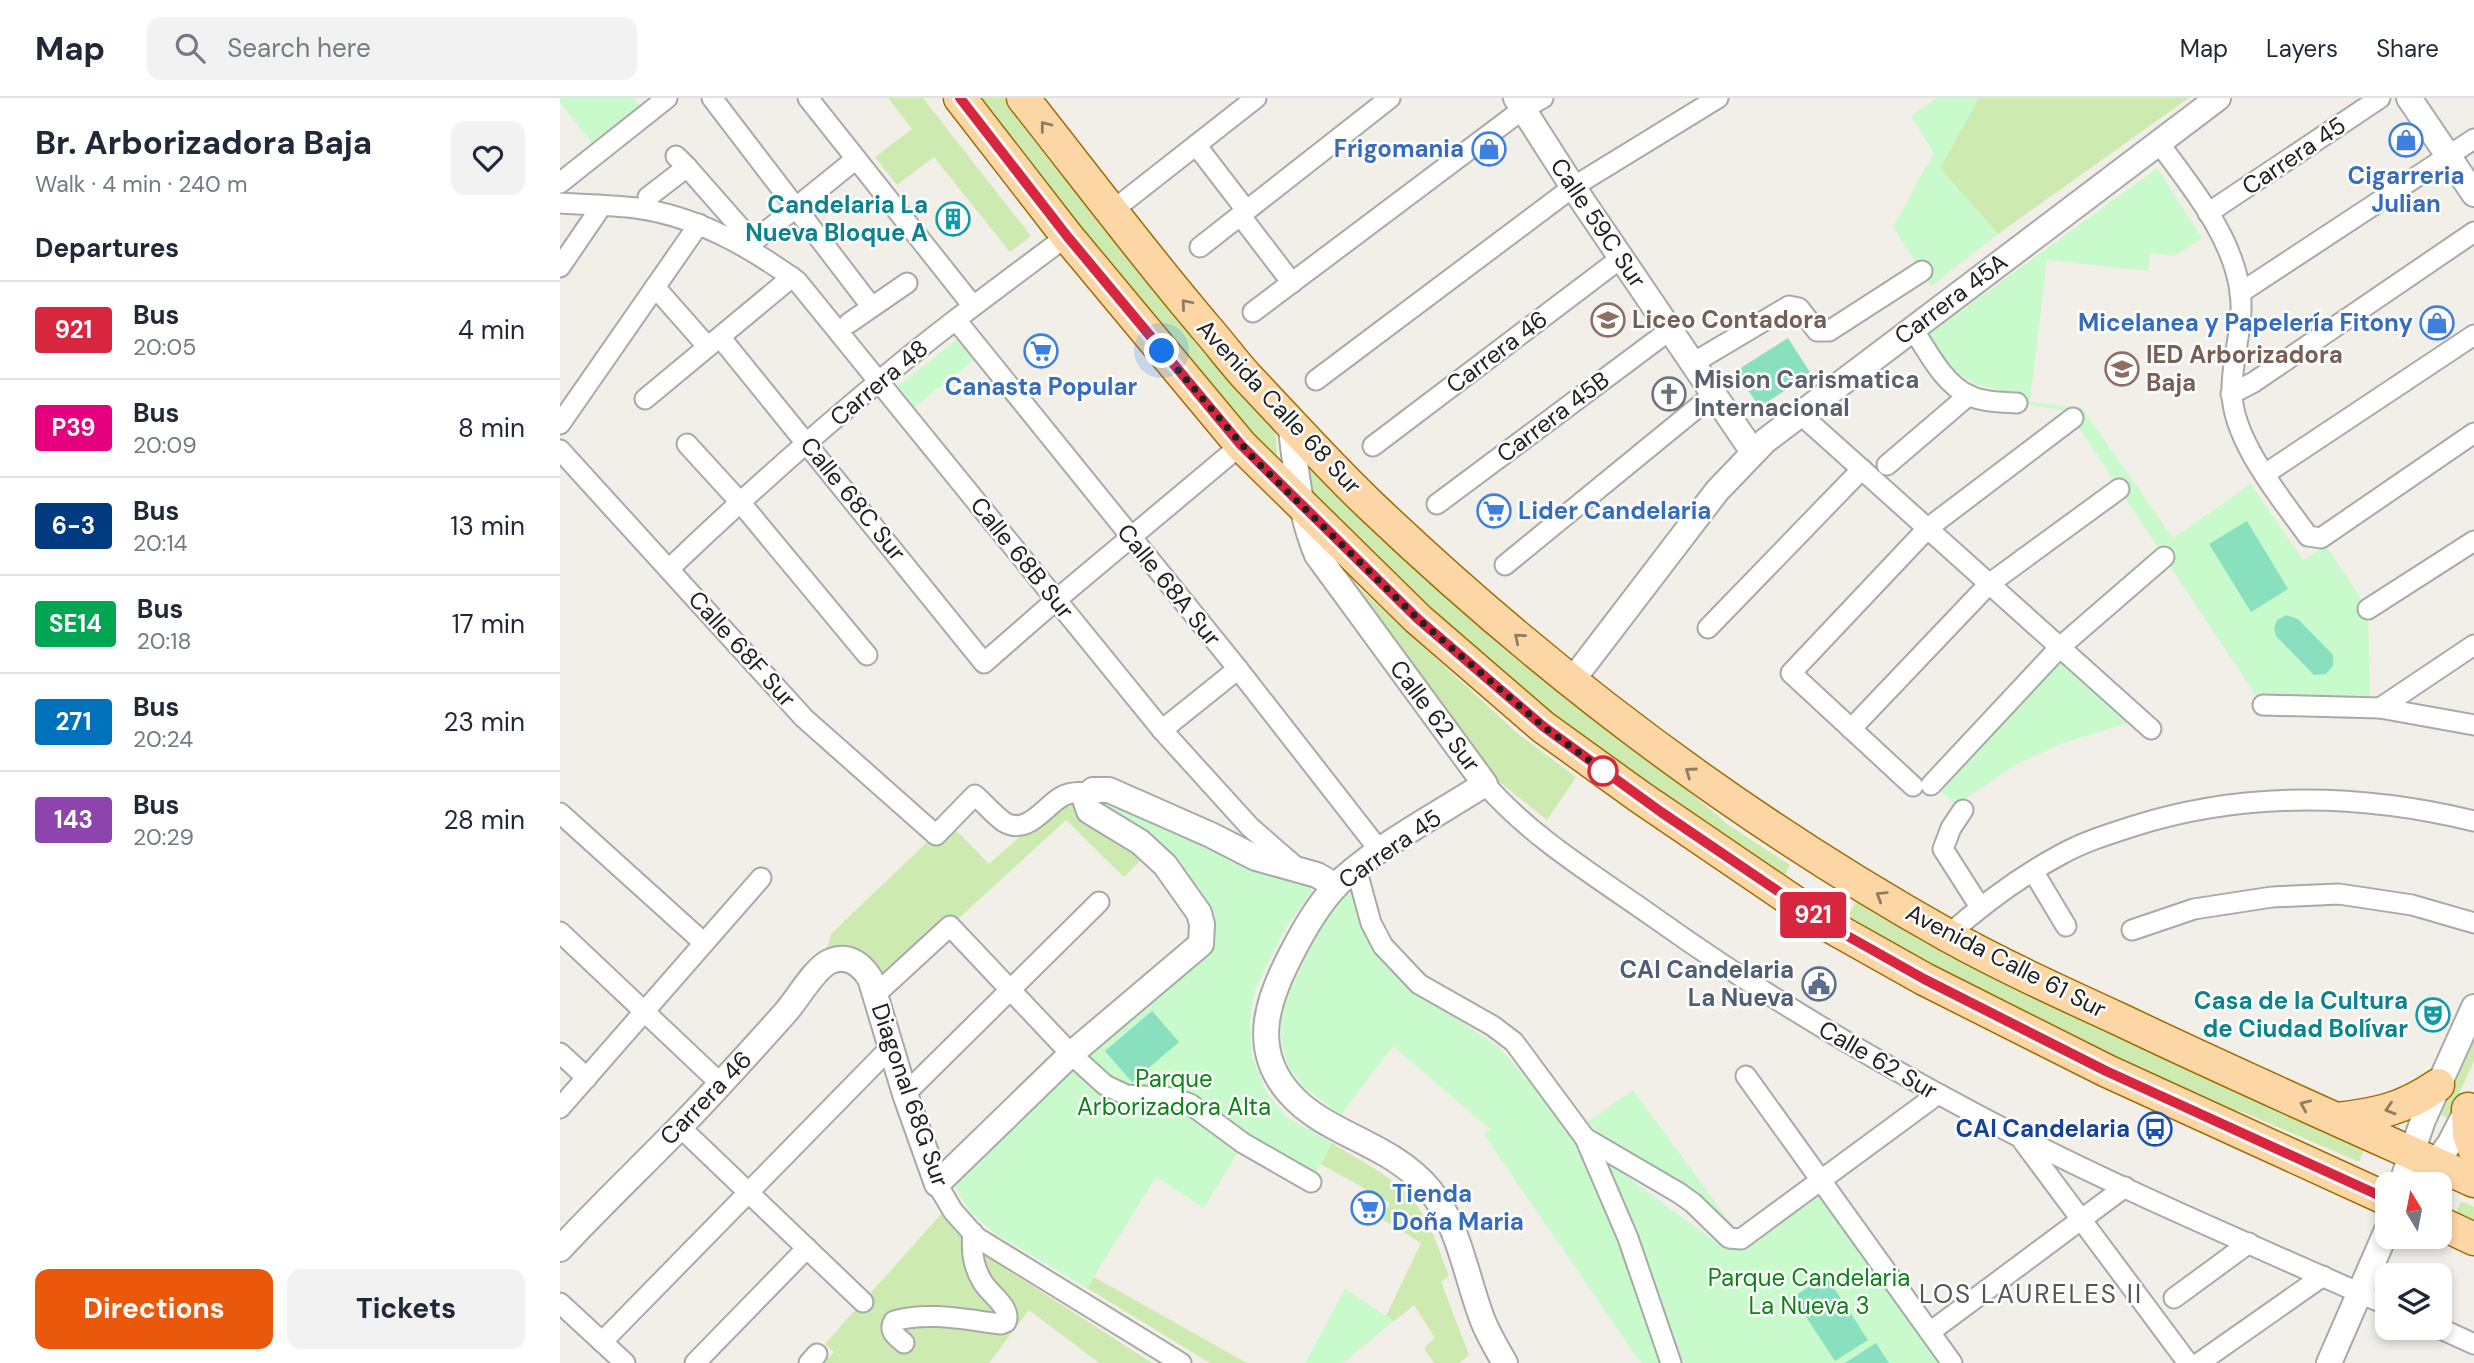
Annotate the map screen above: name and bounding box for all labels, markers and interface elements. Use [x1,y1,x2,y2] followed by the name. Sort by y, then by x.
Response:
[147,17,637,80] search box
[35,27,105,70] text: Map
[171,29,209,67] icon: search
[227,31,371,65] text: Search here
[2180,33,2228,64] text: Map
[2266,33,2338,64] text: Layers
[2376,33,2439,64] text: Share
[2236,110,2352,202] street label: Carrera 45
[35,121,372,164] text: Br. Arborizadora Baja
[451,121,525,195] button: heart
[1040,121,1053,133] one-way arrow
[2387,121,2425,159] shop icon: Cigarreria Julian
[1470,130,1508,168] shop icon: Frigomania
[1334,133,1464,164] place label: Frigomania
[1544,152,1653,294] street label: Calle 59C Sur
[2347,160,2465,219] place label: Cigarreria Julian
[35,169,247,199] text: Walk · 4 min · 240 m
[745,189,928,248] place label: Candelaria La Nueva Bloque A
[934,200,972,238] building icon: Candelaria La Nueva Bloque A
[35,231,179,265] text: Departures
[1888,246,2013,351] street label: Carrera 45A
[133,298,179,332] text: Bus
[1182,299,1194,312] one-way arrow
[1589,301,1627,339] school or university icon: Liceo Contadora
[1440,303,1554,400] street label: Carrera 46
[1632,304,1827,335] place label: Liceo Contadora
[2418,304,2456,342] shop icon: Micelanea y Papelería Fitony
[2078,307,2413,338] place label: Micelanea y Papelería Fitony
[458,313,525,347] text: 4 min
[1190,313,1369,501] street label: Avenida Calle 68 Sur
[55,314,92,345] text: 921
[133,332,196,362] text: 20:05
[1022,332,1060,370] supermarket icon: Canasta Popular
[823,333,934,433] street label: Carrera 48
[1144,333,1179,368] your location
[2146,339,2343,398] place label: IED Arborizadora Baja
[2103,350,2141,388] school or university icon: IED Arborizadora Baja
[1490,364,1615,469] street label: Carrera 45B
[1694,364,1919,423] place label: Mision Carismatica Internacional
[945,371,1138,402] place label: Canasta Popular
[1650,375,1688,413] church icon: Mision Carismatica Internacional
[133,396,179,430] text: Bus
[458,411,525,445] text: 8 min
[52,412,95,443] text: P39
[133,430,197,460] text: 20:09
[794,430,913,567] street label: Calle 68C Sur
[964,490,1081,625] street label: Calle 68B Sur
[1475,492,1513,530] supermarket icon: Lider Candelaria
[133,494,179,528] text: Bus
[1518,495,1711,526] place label: Lider Candelaria
[450,509,525,543] text: 13 min
[52,510,95,541] text: 6-3
[1111,517,1228,652] street label: Calle 68A Sur
[133,528,188,558] text: 20:14
[682,584,803,714] street label: Calle 68F Sur
[137,592,183,626] text: Bus
[452,607,525,641] text: 17 min
[49,608,102,639] text: SE14
[137,626,191,656] text: 20:18
[1515,633,1527,646] one-way arrow
[1383,654,1488,778] street label: Calle 62 Sur
[133,690,179,724] text: Bus
[443,705,525,739] text: 23 min
[56,706,91,737] text: 271
[133,724,193,754] text: 20:24
[1588,756,1618,786] unlabelled marker
[1685,768,1698,780] one-way arrow
[133,788,179,822] text: Bus
[1332,802,1447,895] street label: Carrera 45
[443,803,525,837] text: 28 min
[54,804,93,835] text: 143
[133,822,194,852] text: 20:29
[1876,891,1889,904] one-way arrow
[1773,892,1853,938] line badge: 921
[1901,897,2112,1025] street label: Avenida Calle 61 Sur
[1794,899,1832,930] text: 921
[1620,954,1794,1013] place label: CAI Candelaria La Nueva
[1800,965,1838,1003] public building icon: CAI Candelaria La Nueva
[2194,985,2408,1044] place label: Casa de la Cultura de Ciudad Bolívar
[2414,996,2452,1034] theatre icon: Casa de la Cultura de Ciudad Bolívar
[865,999,956,1191] street label: Diagonal 68G Sur
[1813,1013,1943,1106] street label: Calle 62 Sur
[653,1044,758,1151] street label: Carrera 46
[1077,1063,1271,1122] park label: Parque Arborizadora Alta
[2299,1099,2312,1113] one-way arrow
[2385,1101,2397,1116] one-way arrow
[2136,1110,2174,1148] bus stop icon: CAI Candelaria
[1956,1113,2130,1144] place label: CAI Candelaria
[2375,1172,2452,1250] north arrow
[2375,1172,2452,1340] map controls
[1392,1178,1524,1237] place label: Tienda Doña Maria
[1349,1189,1387,1227] supermarket icon: Tienda Doña Maria
[1708,1262,1910,1321] park label: Parque Candelaria La Nueva 3
[2375,1263,2452,1340] button: layers
[35,1269,273,1349] button: Directions
[287,1269,525,1349] button: Tickets
[1919,1277,2143,1311] district label: LOS LAURELES II

